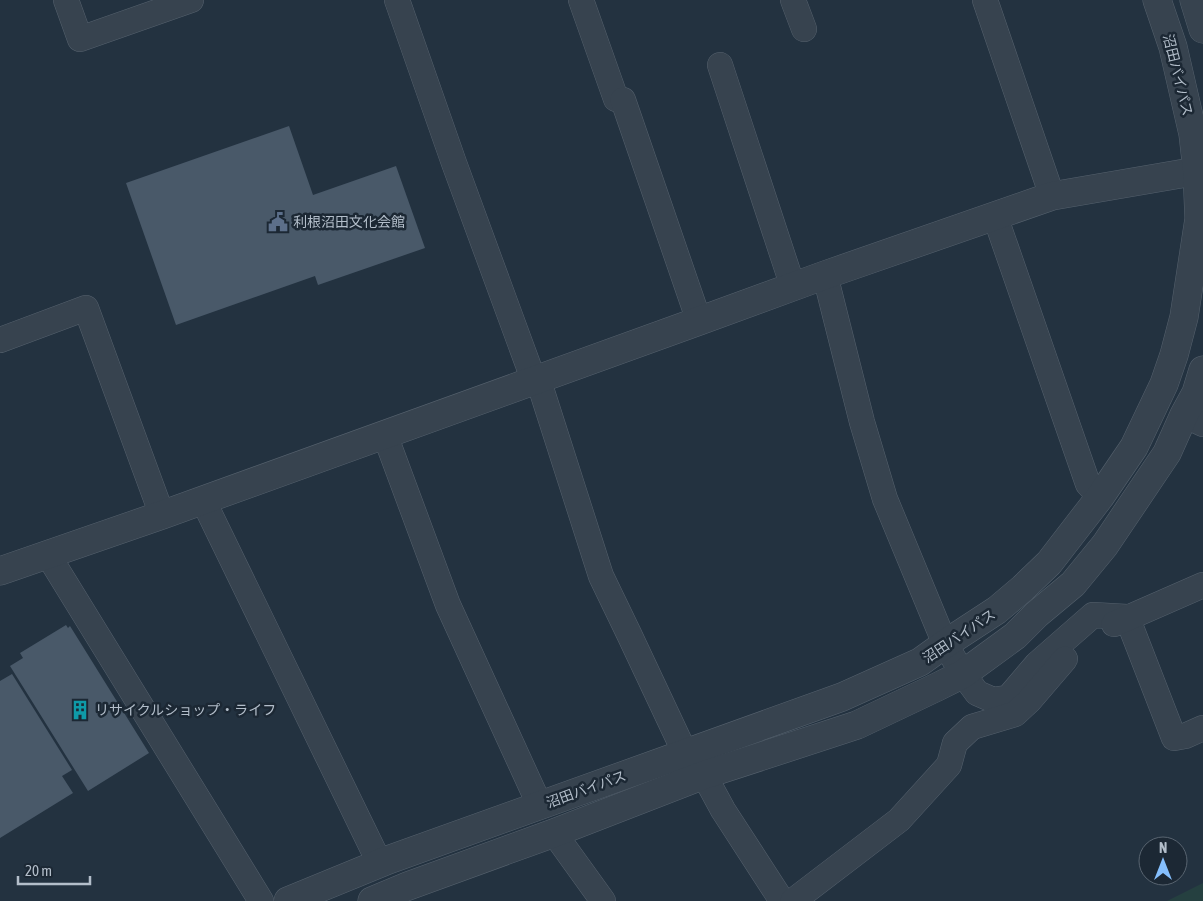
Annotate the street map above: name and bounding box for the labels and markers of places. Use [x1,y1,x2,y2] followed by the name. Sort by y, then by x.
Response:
[267,211,289,233] public building icon: 利根沼田文化会館
[293,214,405,230] place label: 利根沼田文化会館
[69,699,91,721] building icon: リサイクルショップ・ライフ
[95,702,276,718] place label: リサイクルショップ・ライフ

